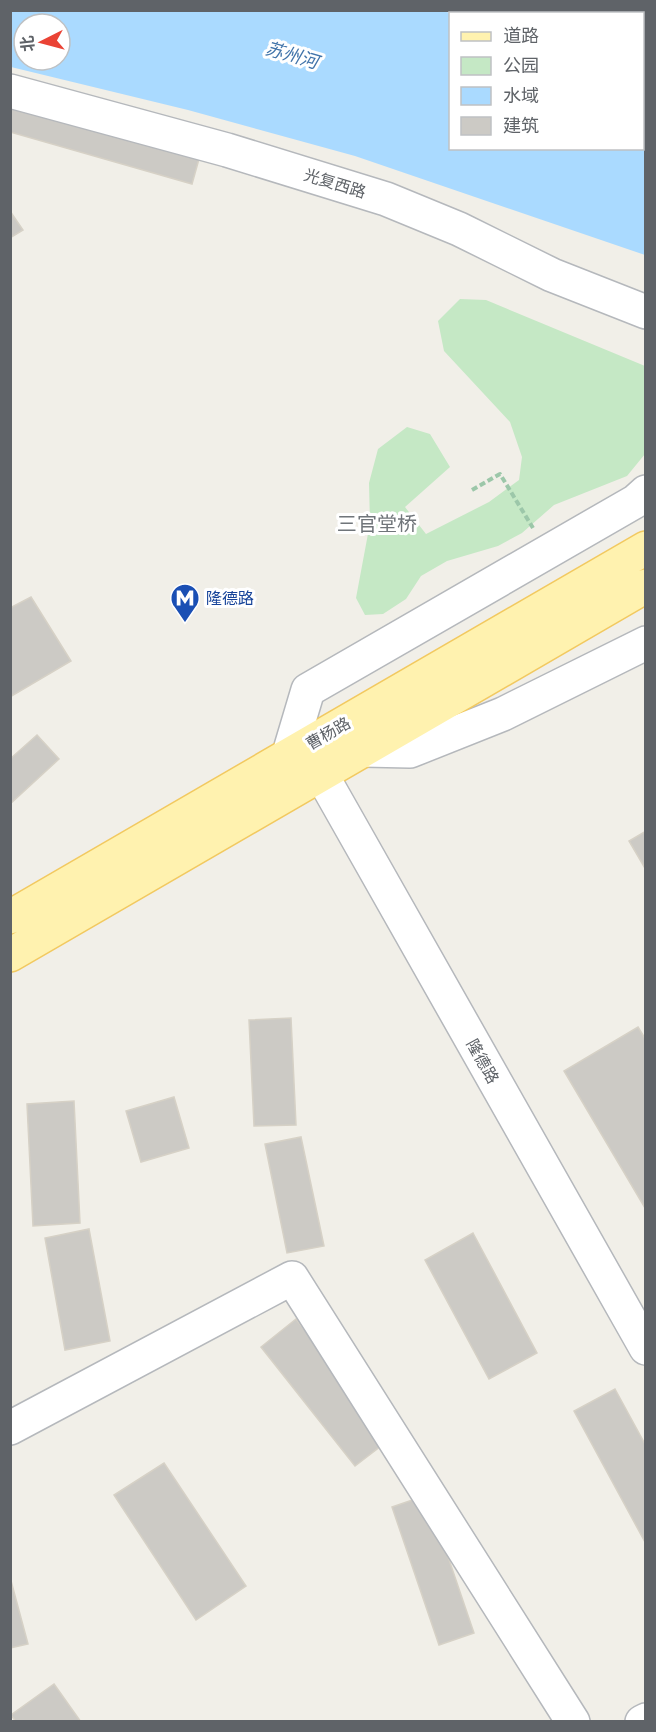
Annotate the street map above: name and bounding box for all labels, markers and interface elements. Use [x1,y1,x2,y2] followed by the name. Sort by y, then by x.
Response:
[12,12,72,72] north arrow
[449,12,644,150] legend
[503,24,539,47] text: 道路
[16,35,38,53] text: 北
[263,37,324,74] water label: 苏州河
[503,54,539,77] text: 公园
[503,84,539,107] text: 水域
[503,114,539,137] text: 建筑
[301,164,369,202] street label: 光复西路
[337,511,417,537] district label: 三官堂桥
[169,582,201,624] metro station icon: 隆德路
[206,588,254,608] place label: 隆德路
[302,712,354,754] street label: 曹杨路
[463,1035,503,1087] street label: 隆德路

